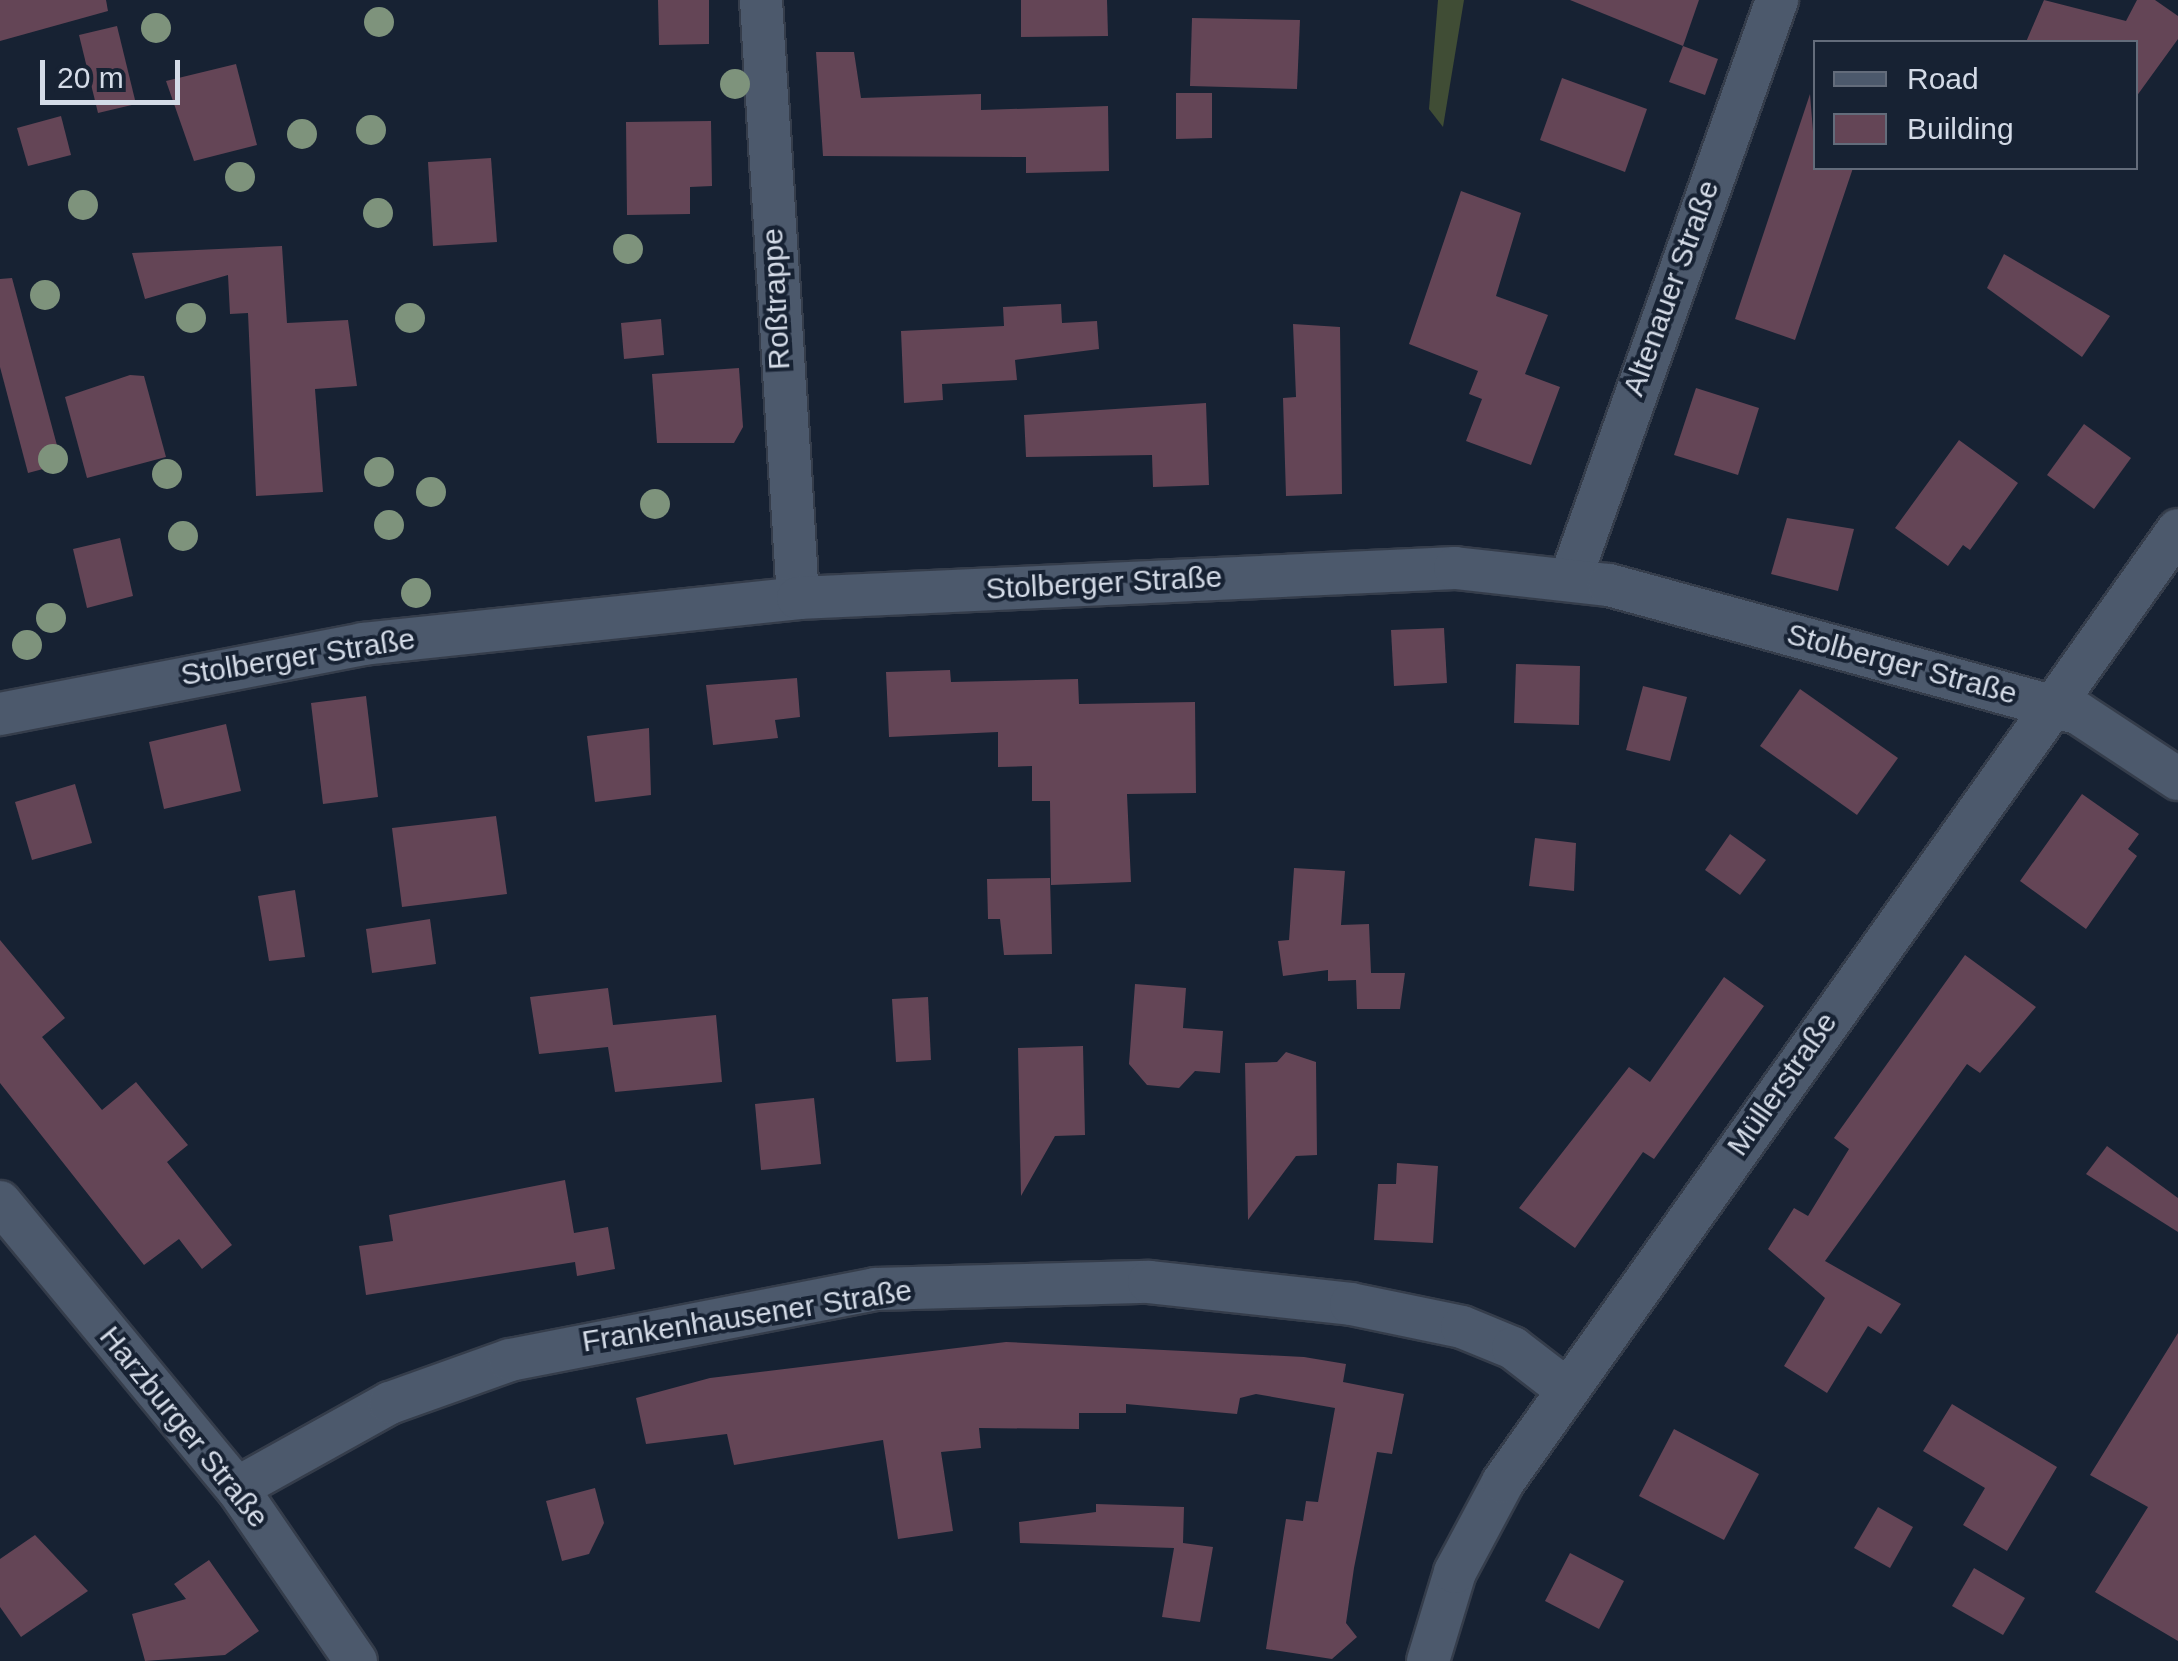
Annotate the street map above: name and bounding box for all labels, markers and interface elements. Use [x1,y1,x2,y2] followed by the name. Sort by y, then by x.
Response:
[45,40,185,102] scale bar
[1813,40,2138,170] legend
[57,61,124,94] text: 20 m
[1907,62,1979,95] text: Road
[1907,112,2014,145] text: Building
[1615,175,1727,401] street label: Altenauer Straße
[754,227,798,371] street label: Roßtrappe
[985,559,1223,607] street label: Stolberger Straße
[1783,616,2021,712] street label: Stolberger Straße
[178,621,418,693] street label: Stolberger Straße
[1719,1005,1845,1163] street label: Müllerstraße
[579,1272,915,1360] street label: Frankenhausener Straße
[92,1319,276,1535] street label: Harzburger Straße

